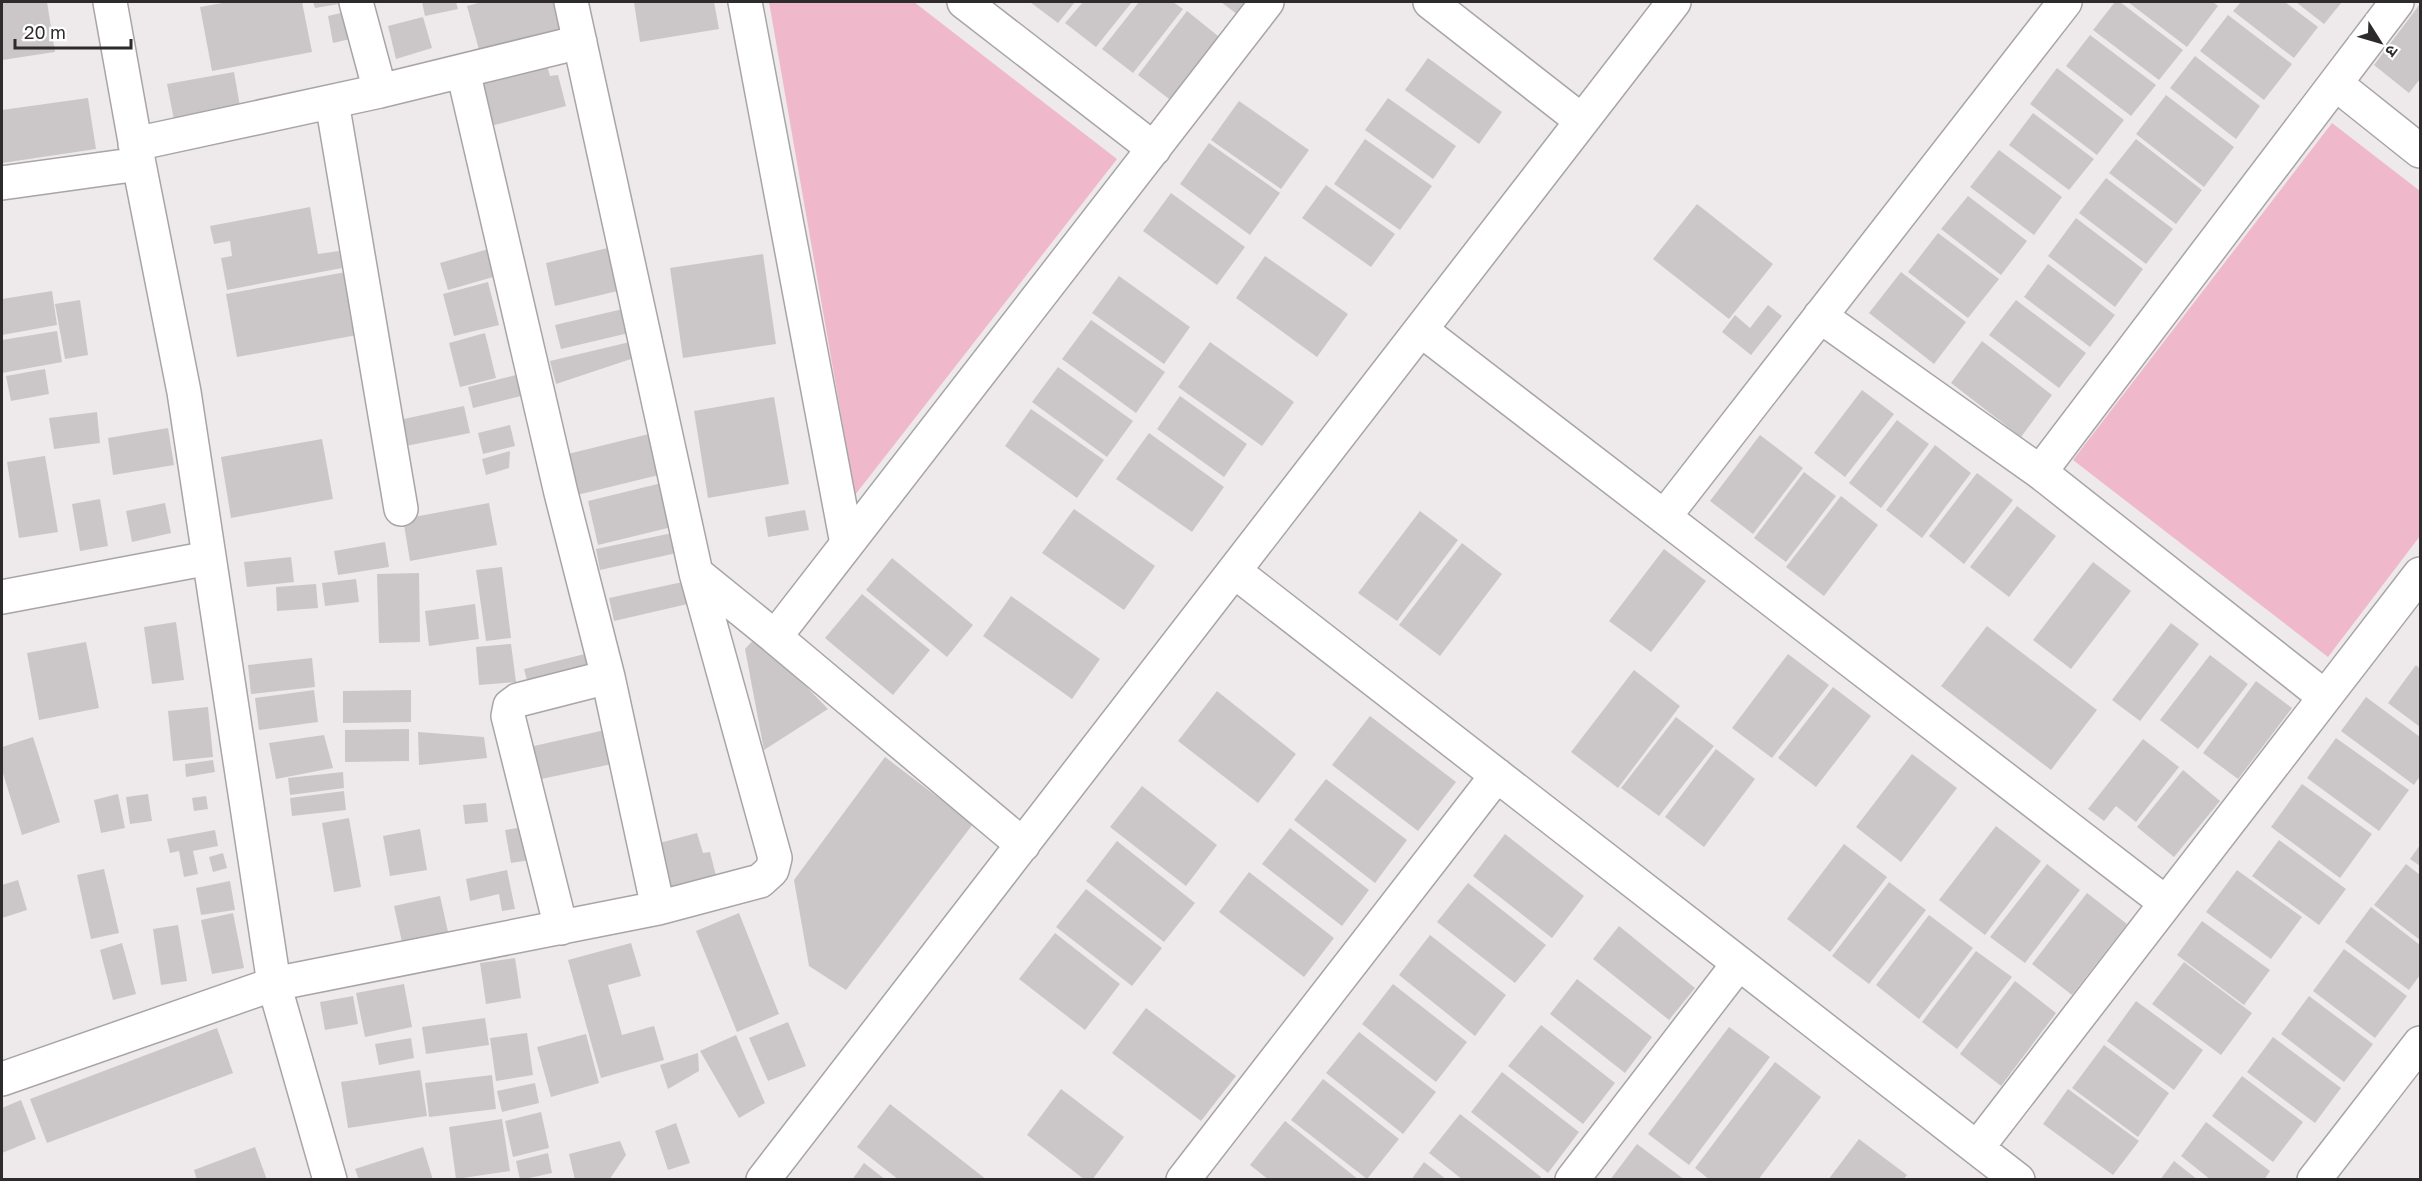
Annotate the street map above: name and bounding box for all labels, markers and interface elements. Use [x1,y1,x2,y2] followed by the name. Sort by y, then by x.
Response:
[15,12,130,50] scale bar
[2350,12,2410,72] north arrow
[24,21,66,43] text: 20 m
[2381,41,2403,61] text: उ

